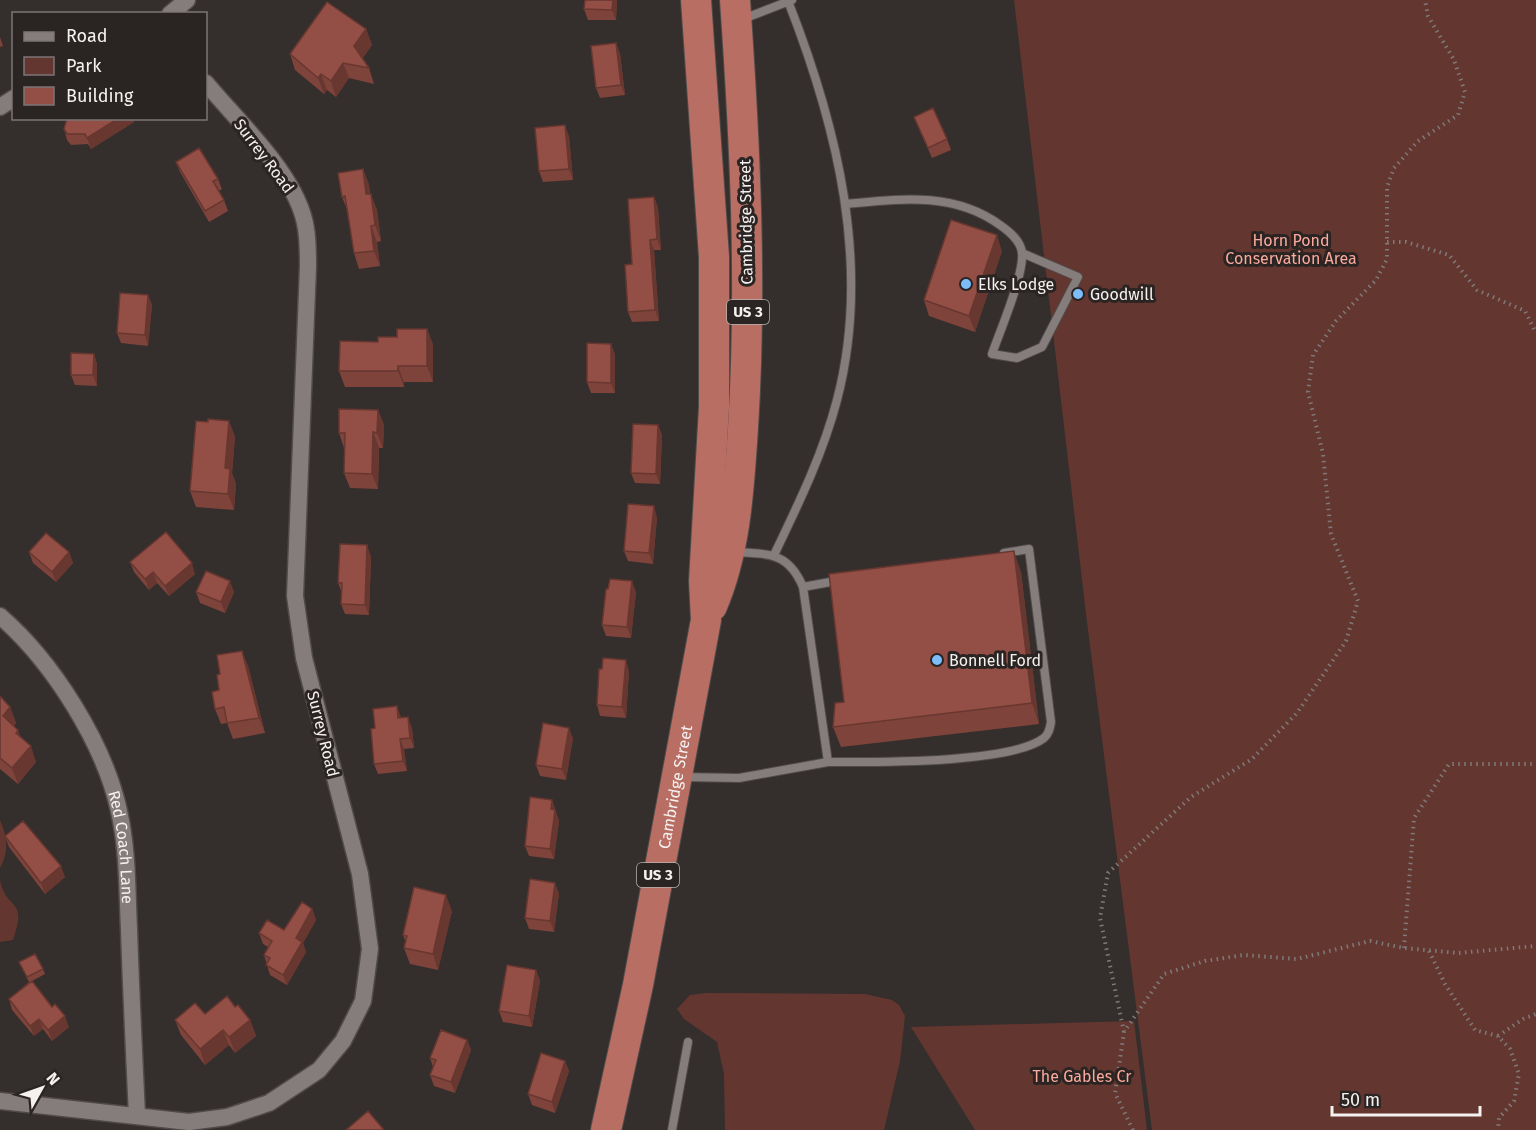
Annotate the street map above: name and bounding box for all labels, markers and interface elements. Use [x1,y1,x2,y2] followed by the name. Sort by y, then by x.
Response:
[12,12,207,120] legend
[66,25,108,47] text: Road
[66,55,102,77] text: Park
[66,85,134,107] text: Building
[230,115,298,197] street label: Surrey Road
[735,159,757,285] street label: Cambridge Street
[1225,231,1357,268] park label: Horn Pond Conservation Area
[978,275,1054,294] place label: Elks Lodge
[959,277,973,291] marker: Elks Lodge
[1090,285,1154,304] place label: Goodwill
[1071,287,1085,301] marker: Goodwill
[727,300,769,324] road number: US 3
[949,651,1041,670] place label: Bonnell Ford
[930,653,944,667] marker: Bonnell Ford
[303,689,343,779] street label: Surrey Road
[654,723,696,850] street label: Cambridge Street
[105,788,138,904] street label: Red Coach Lane
[637,863,679,887] road number: US 3
[12,1058,72,1118] north arrow
[1033,1067,1132,1086] park label: The Gables Cr
[42,1069,64,1089] text: N
[1332,1079,1480,1117] scale bar
[1341,1089,1380,1111] text: 50 m

